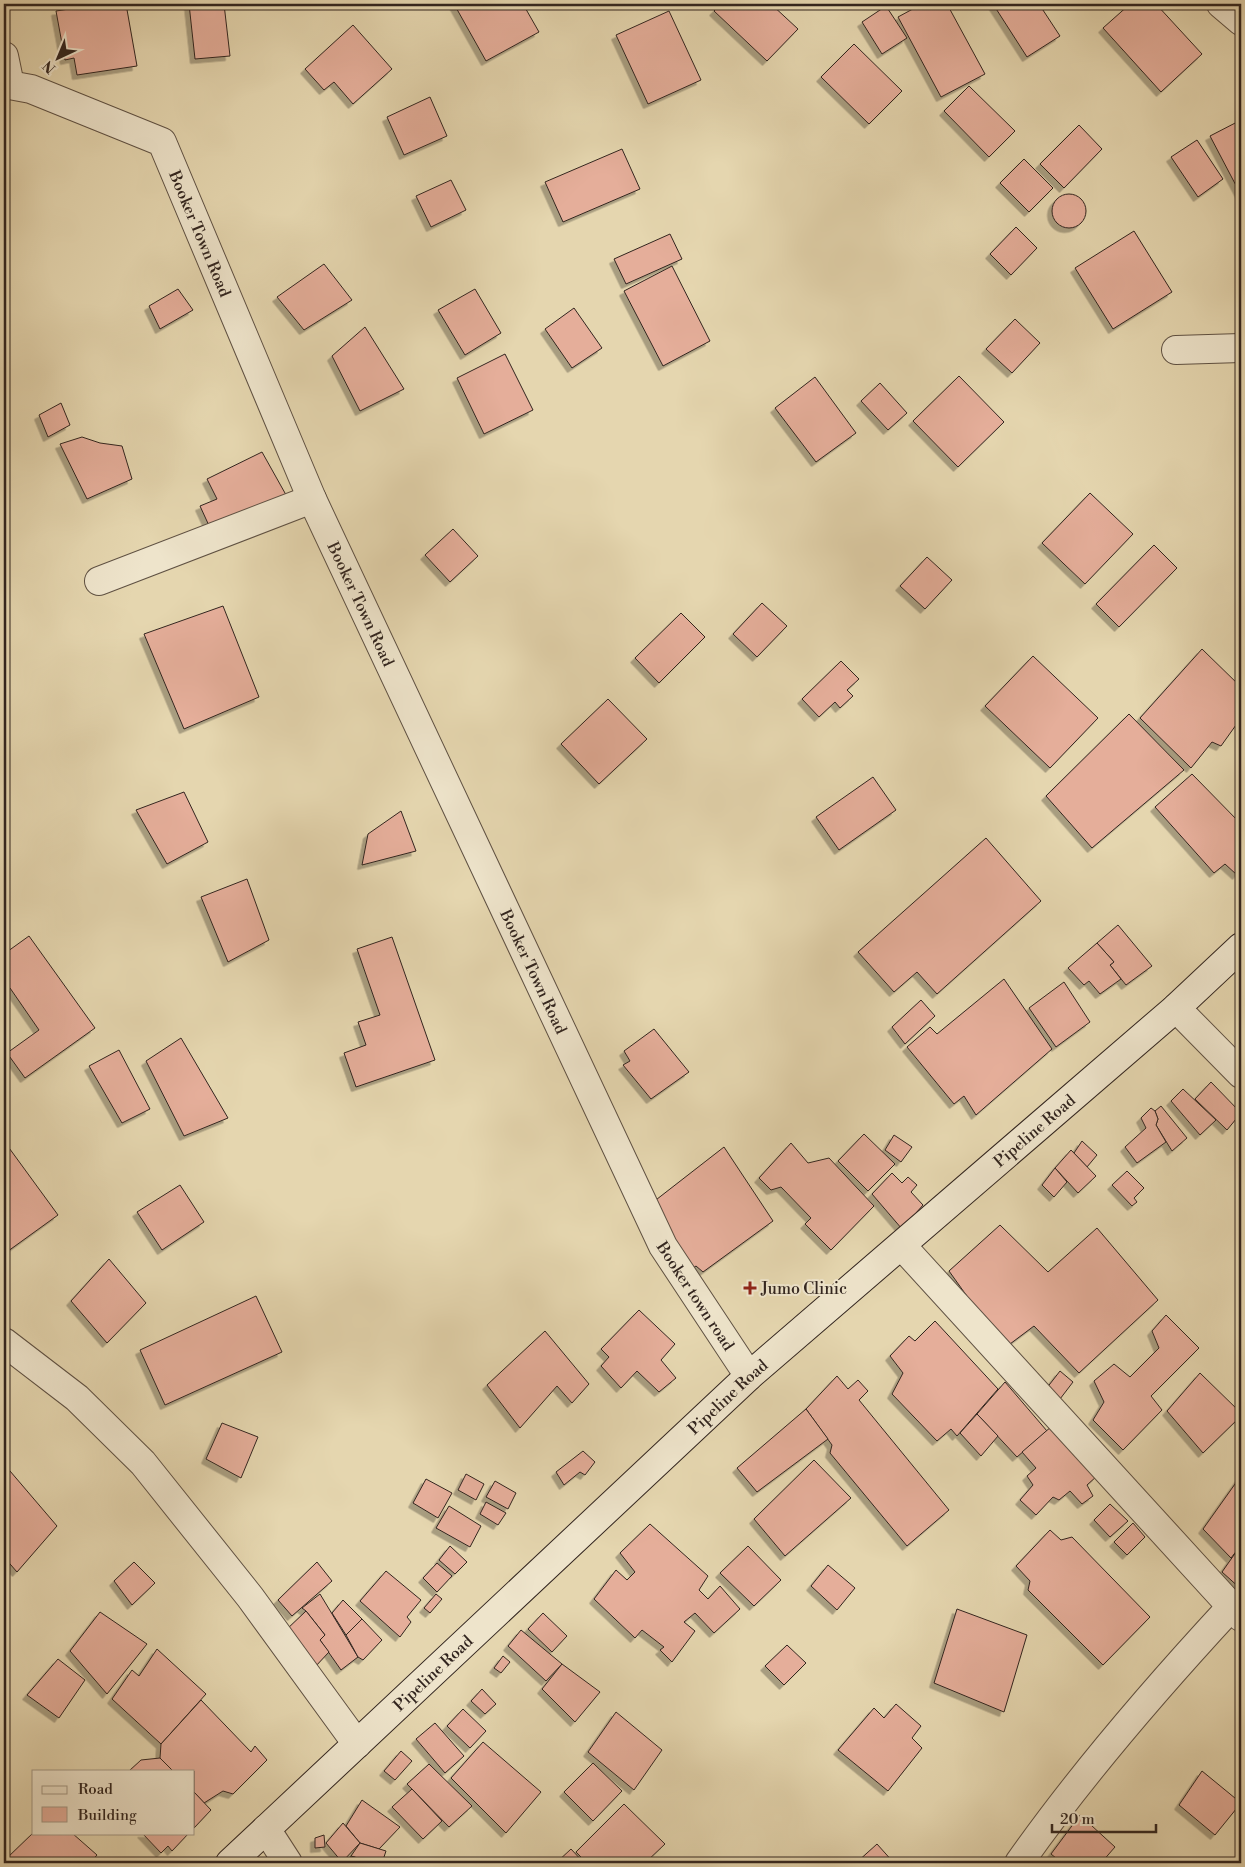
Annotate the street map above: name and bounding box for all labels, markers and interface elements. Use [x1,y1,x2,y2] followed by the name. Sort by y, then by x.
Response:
[32,32,82,82] north arrow
[39,56,60,77] text: N
[164,167,235,300] street label: Booker Town Road
[322,538,398,670] street label: Booker Town Road
[495,905,571,1037] street label: Booker Town Road
[990,1090,1080,1172] street label: Pipeline Road
[651,1237,738,1355] street label: Booker town road
[760,1279,847,1299] place label: Jumo Clinic
[743,1281,757,1295] marker: Jumo Clinic
[684,1355,772,1439] street label: Pipeline Road
[389,1631,477,1716] street label: Pipeline Road
[32,1770,195,1834] legend
[78,1780,113,1799] text: Road
[1052,1802,1156,1834] scale bar
[77,1806,137,1825] text: Building
[1060,1810,1095,1829] text: 20 m

